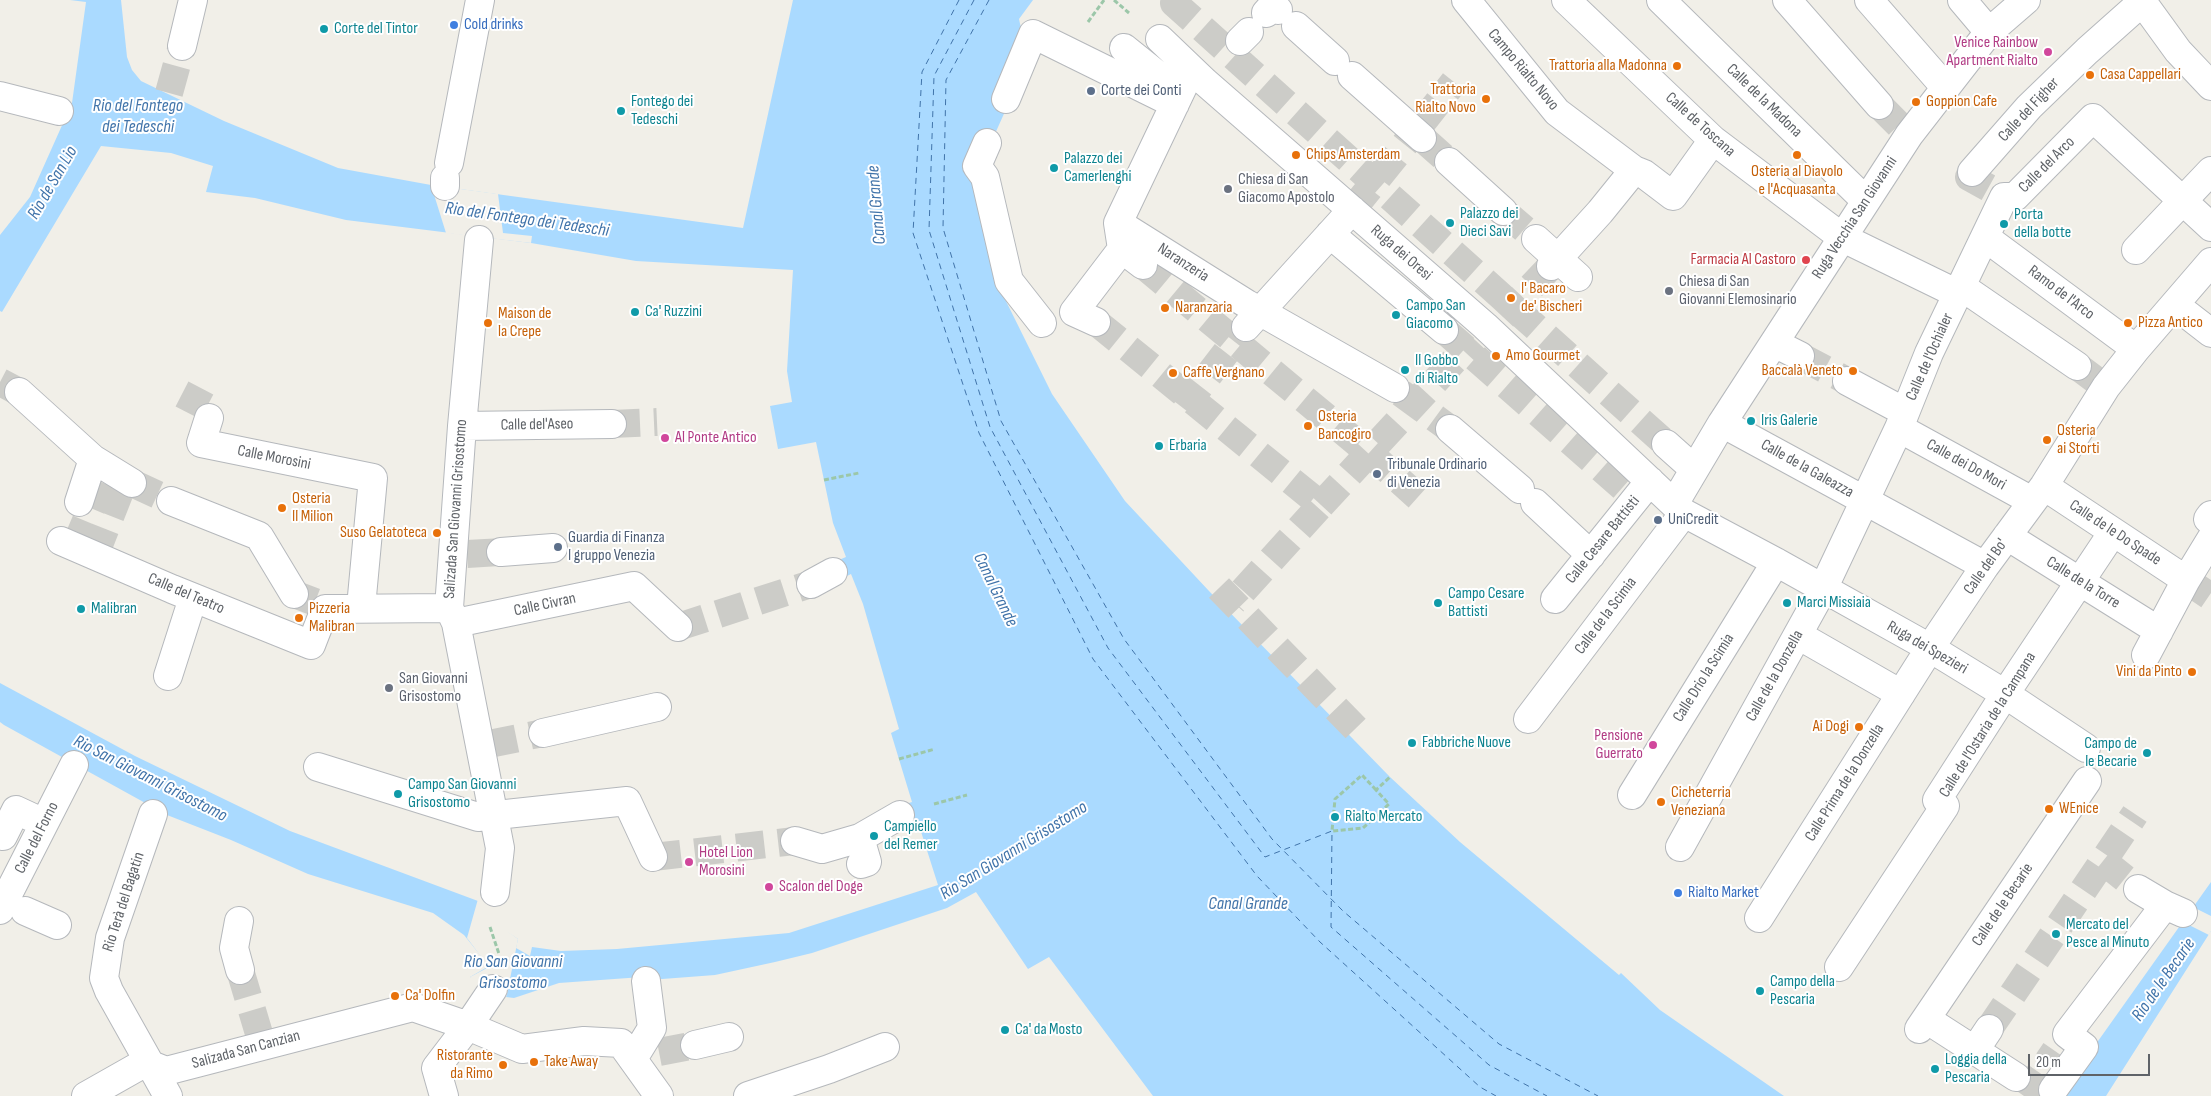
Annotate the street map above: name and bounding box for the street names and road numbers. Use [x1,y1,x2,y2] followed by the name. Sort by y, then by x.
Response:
[1483,25,1563,115] street label: Campo Rialto Novo
[1722,60,1806,142] street label: Calle de la Madona
[1994,74,2064,146] street label: Calle del Figher
[1661,89,1739,161] street label: Calle de Toscana
[2015,133,2079,197] street label: Calle del Arco
[1808,153,1902,283] street label: Ruga Vecchia San Giovanni
[1366,221,1436,285] street label: Ruga dei Oresi
[1154,239,1212,287] street label: Naranzeria
[2024,262,2098,324] street label: Ramo de l'Arco
[1902,310,1958,404] street label: Calle de l'Ochialer
[500,415,574,435] street label: Calle del'Aseo
[440,419,472,599] street label: Salizada San Giovanni Grisostomo
[1923,435,2009,495] street label: Calle dei Do Mori
[1757,436,1857,502] street label: Calle de la Galeazza
[236,441,312,475] street label: Calle Morosini
[1562,492,1644,588] street label: Calle Cesare Battisti
[2065,496,2165,570] street label: Calle de le Do Spade
[1960,535,2012,599] street label: Calle del Bo'
[2043,553,2123,613] street label: Calle de la Torre
[145,569,227,619] street label: Calle del Teatro
[1571,574,1641,658] street label: Calle de la Scimia
[512,589,578,621] street label: Calle Civran
[1883,617,1971,679] street label: Ruga dei Spezieri
[1742,627,1808,725] street label: Calle de la Donzella
[1669,630,1739,726] street label: Calle Drio la Scimia
[1935,649,2041,801] street label: Calle de l'Ostaria de la Campana
[1801,721,1889,845] street label: Calle Prima de la Donzella
[11,799,63,877] street label: Calle del Forno
[99,850,149,954] street label: Rio Terà del Bagatin
[1968,860,2038,950] street label: Calle de le Becarie
[190,1026,302,1074] street label: Salizada San Canzian

